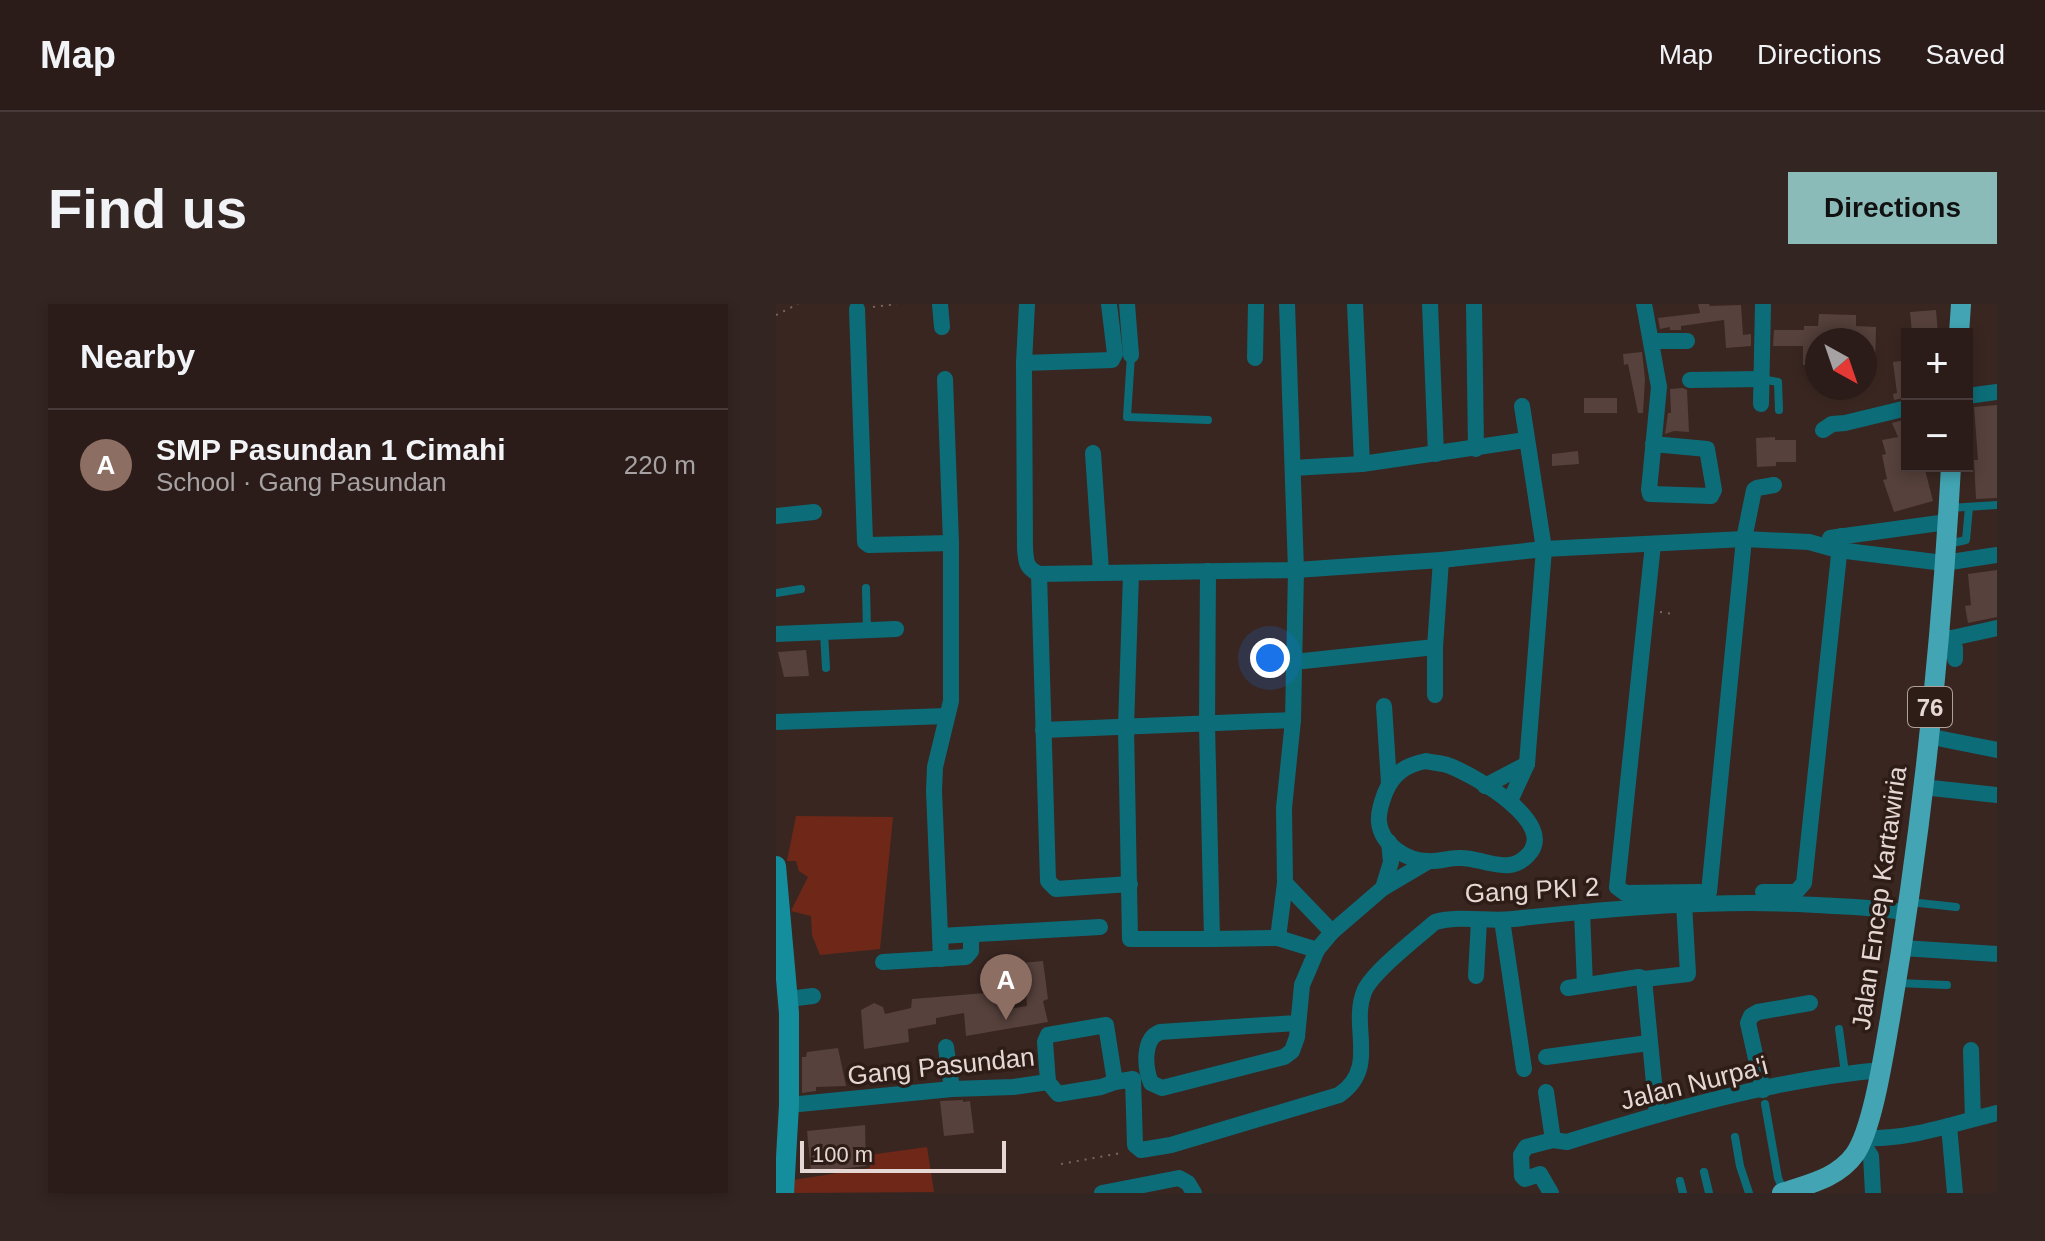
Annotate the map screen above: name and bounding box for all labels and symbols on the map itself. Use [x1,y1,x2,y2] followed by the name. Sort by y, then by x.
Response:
[1805,328,1877,400] north arrow
[1250,638,1290,678] your location
[1908,687,1952,727] road number: 76
[1846,764,1912,1032] street label: Jalan Encep Kartawiria
[1464,872,1600,908] street label: Gang PKI 2
[980,954,1032,1020] pin: A
[846,1041,1036,1091] street label: Gang Pasundan
[1617,1050,1771,1116] street label: Jalan Nurpa'i
[800,1137,1006,1173] scale bar

